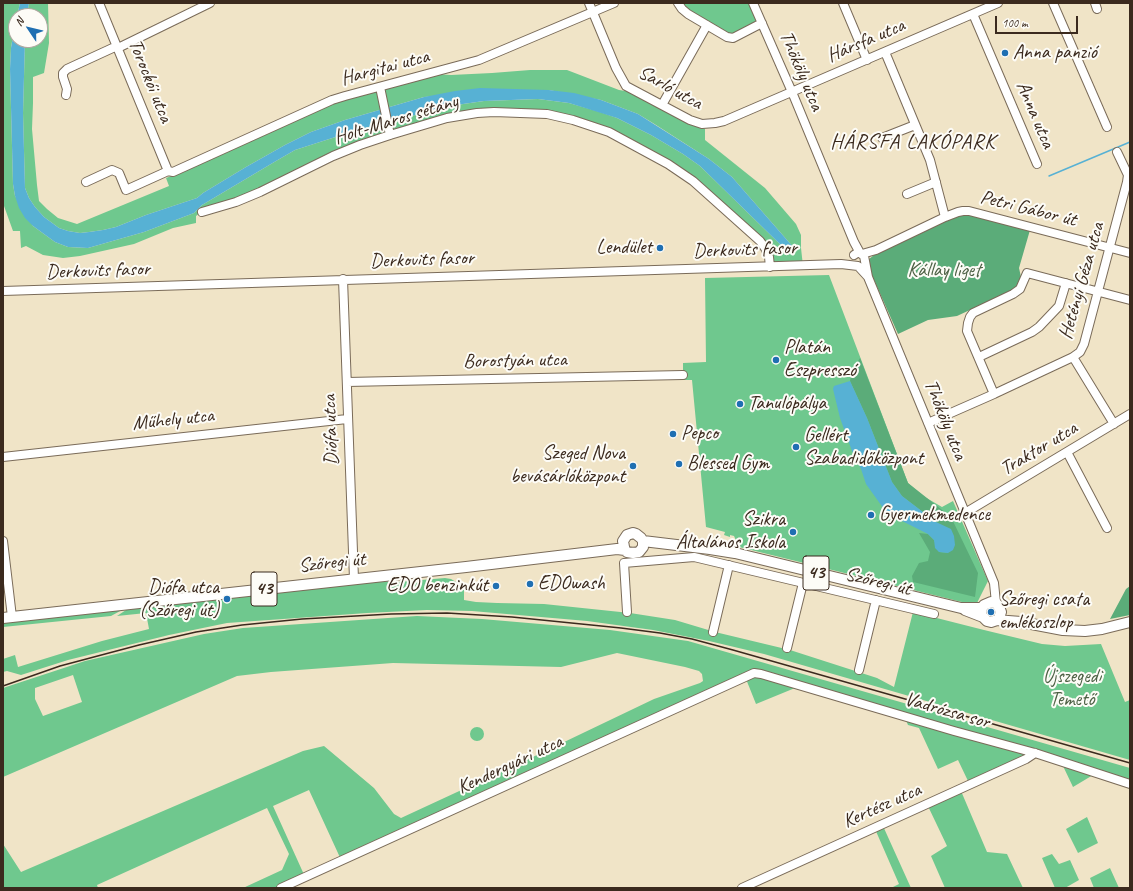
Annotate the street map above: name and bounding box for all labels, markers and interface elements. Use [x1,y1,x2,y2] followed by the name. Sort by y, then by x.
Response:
[8,8,48,48] north arrow
[997,8,1080,34] scale bar
[823,14,909,68] street label: Hársfa utca
[11,15,27,28] text: N
[1002,15,1028,31] text: 100 m
[773,27,829,115] street label: Thököly utca
[122,36,178,126] street label: Torockói utca
[1013,41,1097,65] place label: Anna panzió
[338,45,432,91] street label: Hargitai utca
[1000,48,1010,58] marker: Anna panzió
[634,61,706,115] street label: Sarló utca
[1010,78,1060,152] street label: Anna utca
[331,90,461,150] street label: Holt-Maros sétány
[831,129,995,155] district label: HÁRSFA LAKÓPARK
[978,185,1078,233] street label: Petri Gábor út
[1054,220,1110,342] street label: Hetényi Géza utca
[596,236,652,260] place label: Lendület
[693,236,797,264] street label: Derkovits fasor
[655,243,665,253] marker: Lendület
[370,246,474,274] street label: Derkovits fasor
[46,257,150,285] street label: Derkovits fasor
[907,259,981,283] park label: Kállay liget
[784,336,856,383] place label: Platán Eszpresszó
[463,348,567,374] street label: Borostyán utca
[771,355,781,365] marker: Platán Eszpresszó
[918,376,972,464] street label: Thököly utca
[748,392,826,416] place label: Tanulópálya
[318,394,344,466] street label: Diófa utca
[735,399,745,409] marker: Tanulópálya
[131,404,215,436] street label: Műhely utca
[996,417,1082,481] street label: Traktor utca
[681,422,718,446] place label: Pepco
[804,424,923,471] place label: Gellért Szabadidőközpont
[668,429,678,439] marker: Pepco
[510,442,625,489] place label: Szeged Nova bevásárlóközpont
[791,442,801,452] marker: Gellért Szabadidőközpont
[687,452,769,476] place label: Blessed Gym
[674,459,684,469] marker: Blessed Gym
[628,461,638,471] marker: Szeged Nova bevásárlóközpont
[879,503,990,527] place label: Gyermekmedence
[676,508,785,555] place label: Szikra Általános Iskola
[866,510,876,520] marker: Gyermekmedence
[788,527,798,537] marker: Szikra Általános Iskola
[297,548,367,578] street label: Szőregi út
[803,556,829,590] road number: 43
[843,562,913,602] street label: Szőregi út
[251,572,277,606] road number: 43
[538,572,605,596] place label: EDOwash
[387,574,488,598] place label: EDO benzinkút
[139,576,219,623] place label: Diófa utca (Szőregi út)
[525,579,535,589] marker: EDOwash
[491,581,501,591] marker: EDO benzinkút
[999,588,1089,635] place label: Szőregi csata emlékoszlop
[222,594,232,604] marker: Diófa utca (Szőregi út)
[986,607,996,617] marker: Szőregi csata emlékoszlop
[1043,665,1101,712] park label: Újszegedi Temető
[902,687,992,735] street label: Vadrózsa sor
[453,730,567,800] street label: Kendergyári utca
[839,778,925,834] street label: Kertész utca

